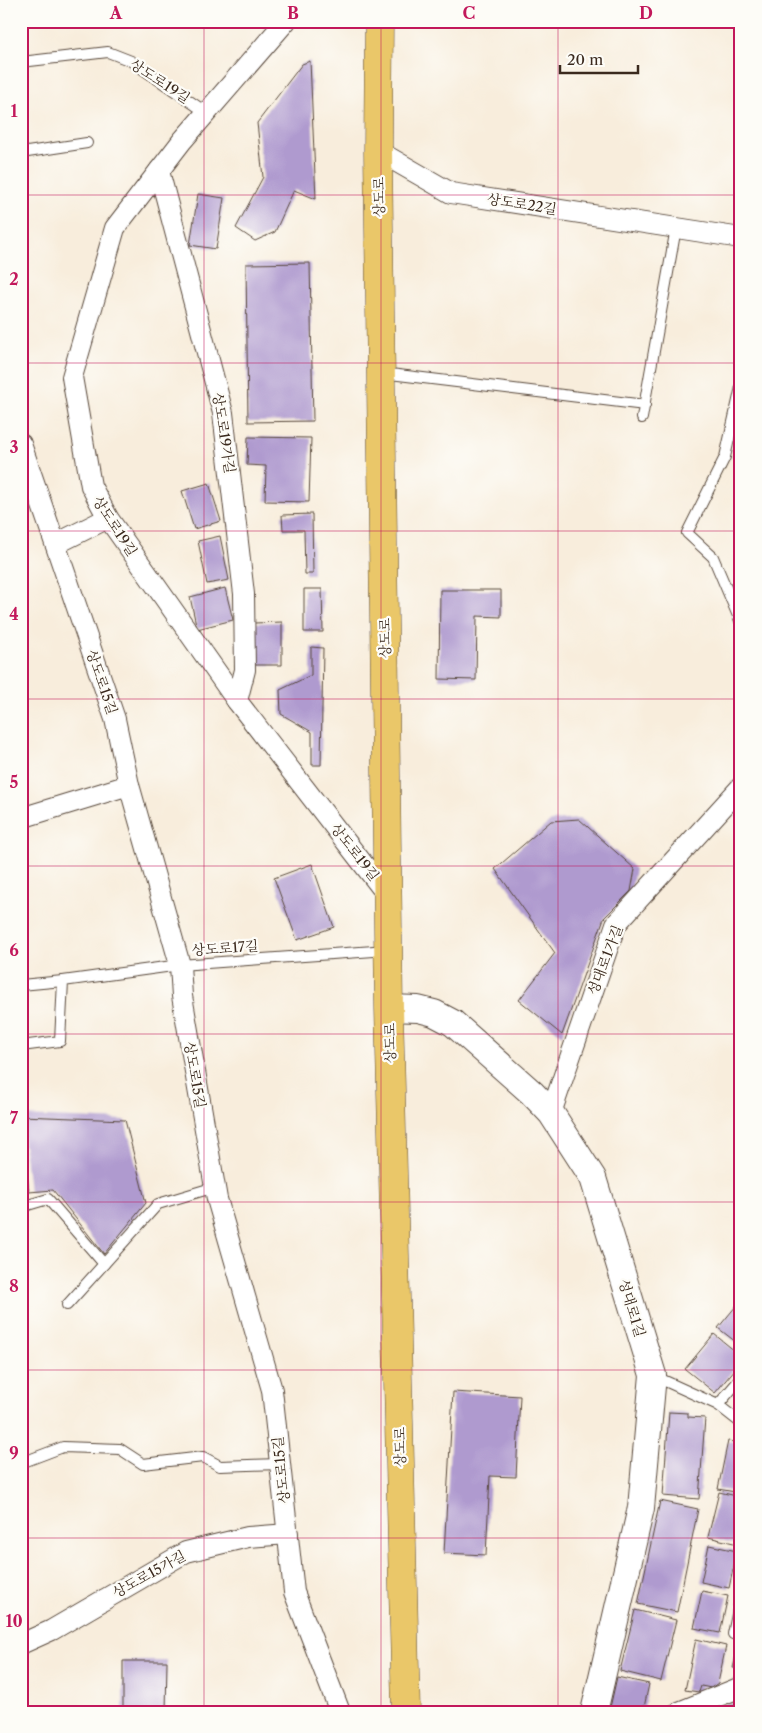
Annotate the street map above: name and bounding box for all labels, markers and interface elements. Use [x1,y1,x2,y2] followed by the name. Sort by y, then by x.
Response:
[109,3,123,23] text: A
[287,3,299,23] text: B
[463,3,475,23] text: C
[639,3,653,23] text: D
[560,42,637,74] scale bar
[567,50,603,69] text: 20 m
[127,55,193,107] street label: 상도로19길
[10,101,18,121] text: 1
[370,176,388,217] street label: 상도로
[486,190,558,218] street label: 상도로22길
[9,269,19,289] text: 2
[209,391,239,475] street label: 상도로19가길
[9,437,19,457] text: 3
[89,493,141,559] street label: 상도로19길
[9,604,19,624] text: 4
[376,617,394,658] street label: 상도로
[82,647,122,717] street label: 상도로15길
[10,772,19,792] text: 5
[327,820,383,884] street label: 상도로19길
[583,922,627,998] street label: 성대로1가길
[191,937,259,959] street label: 상도로17길
[9,940,19,960] text: 6
[381,1022,399,1063] street label: 상도로
[180,1040,210,1110] street label: 상도로15길
[10,1108,19,1128] text: 7
[9,1276,19,1296] text: 8
[615,1277,649,1339] street label: 성대로1길
[391,1426,409,1467] street label: 상도로
[269,1435,293,1505] street label: 상도로15길
[9,1443,19,1463] text: 9
[109,1546,189,1602] street label: 상도로15가길
[5,1611,23,1631] text: 10

